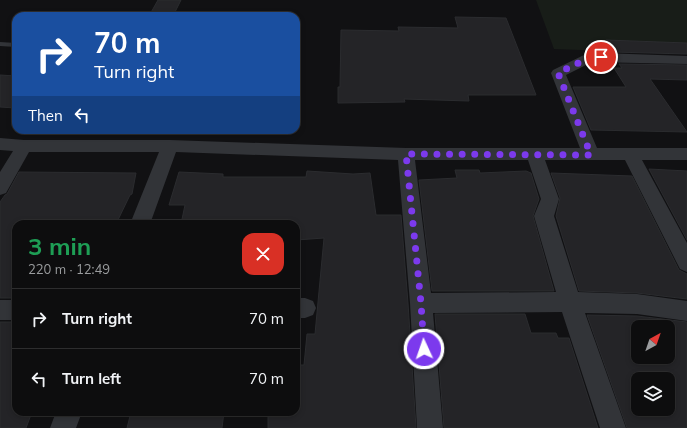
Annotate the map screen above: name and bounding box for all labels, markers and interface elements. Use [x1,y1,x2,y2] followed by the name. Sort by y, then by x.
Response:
[94,25,160,60] text: 70 m
[28,28,80,80] icon: right
[584,40,618,74] pin
[590,46,612,68] icon: arrive
[94,60,174,83] text: Turn right
[71,104,93,126] icon: left
[28,106,63,125] text: Then
[28,231,91,261] text: 3 min
[242,233,284,275] button: close
[28,261,110,277] text: 220 m · 12:49
[28,308,50,330] icon: right
[62,309,132,328] text: Turn right
[249,309,284,328] text: 70 m
[631,320,675,364] north arrow
[631,320,675,416] map controls
[403,328,445,370] position arrow
[28,368,50,390] icon: left
[62,369,121,388] text: Turn left
[249,369,284,388] text: 70 m
[631,372,675,416] button: layers

